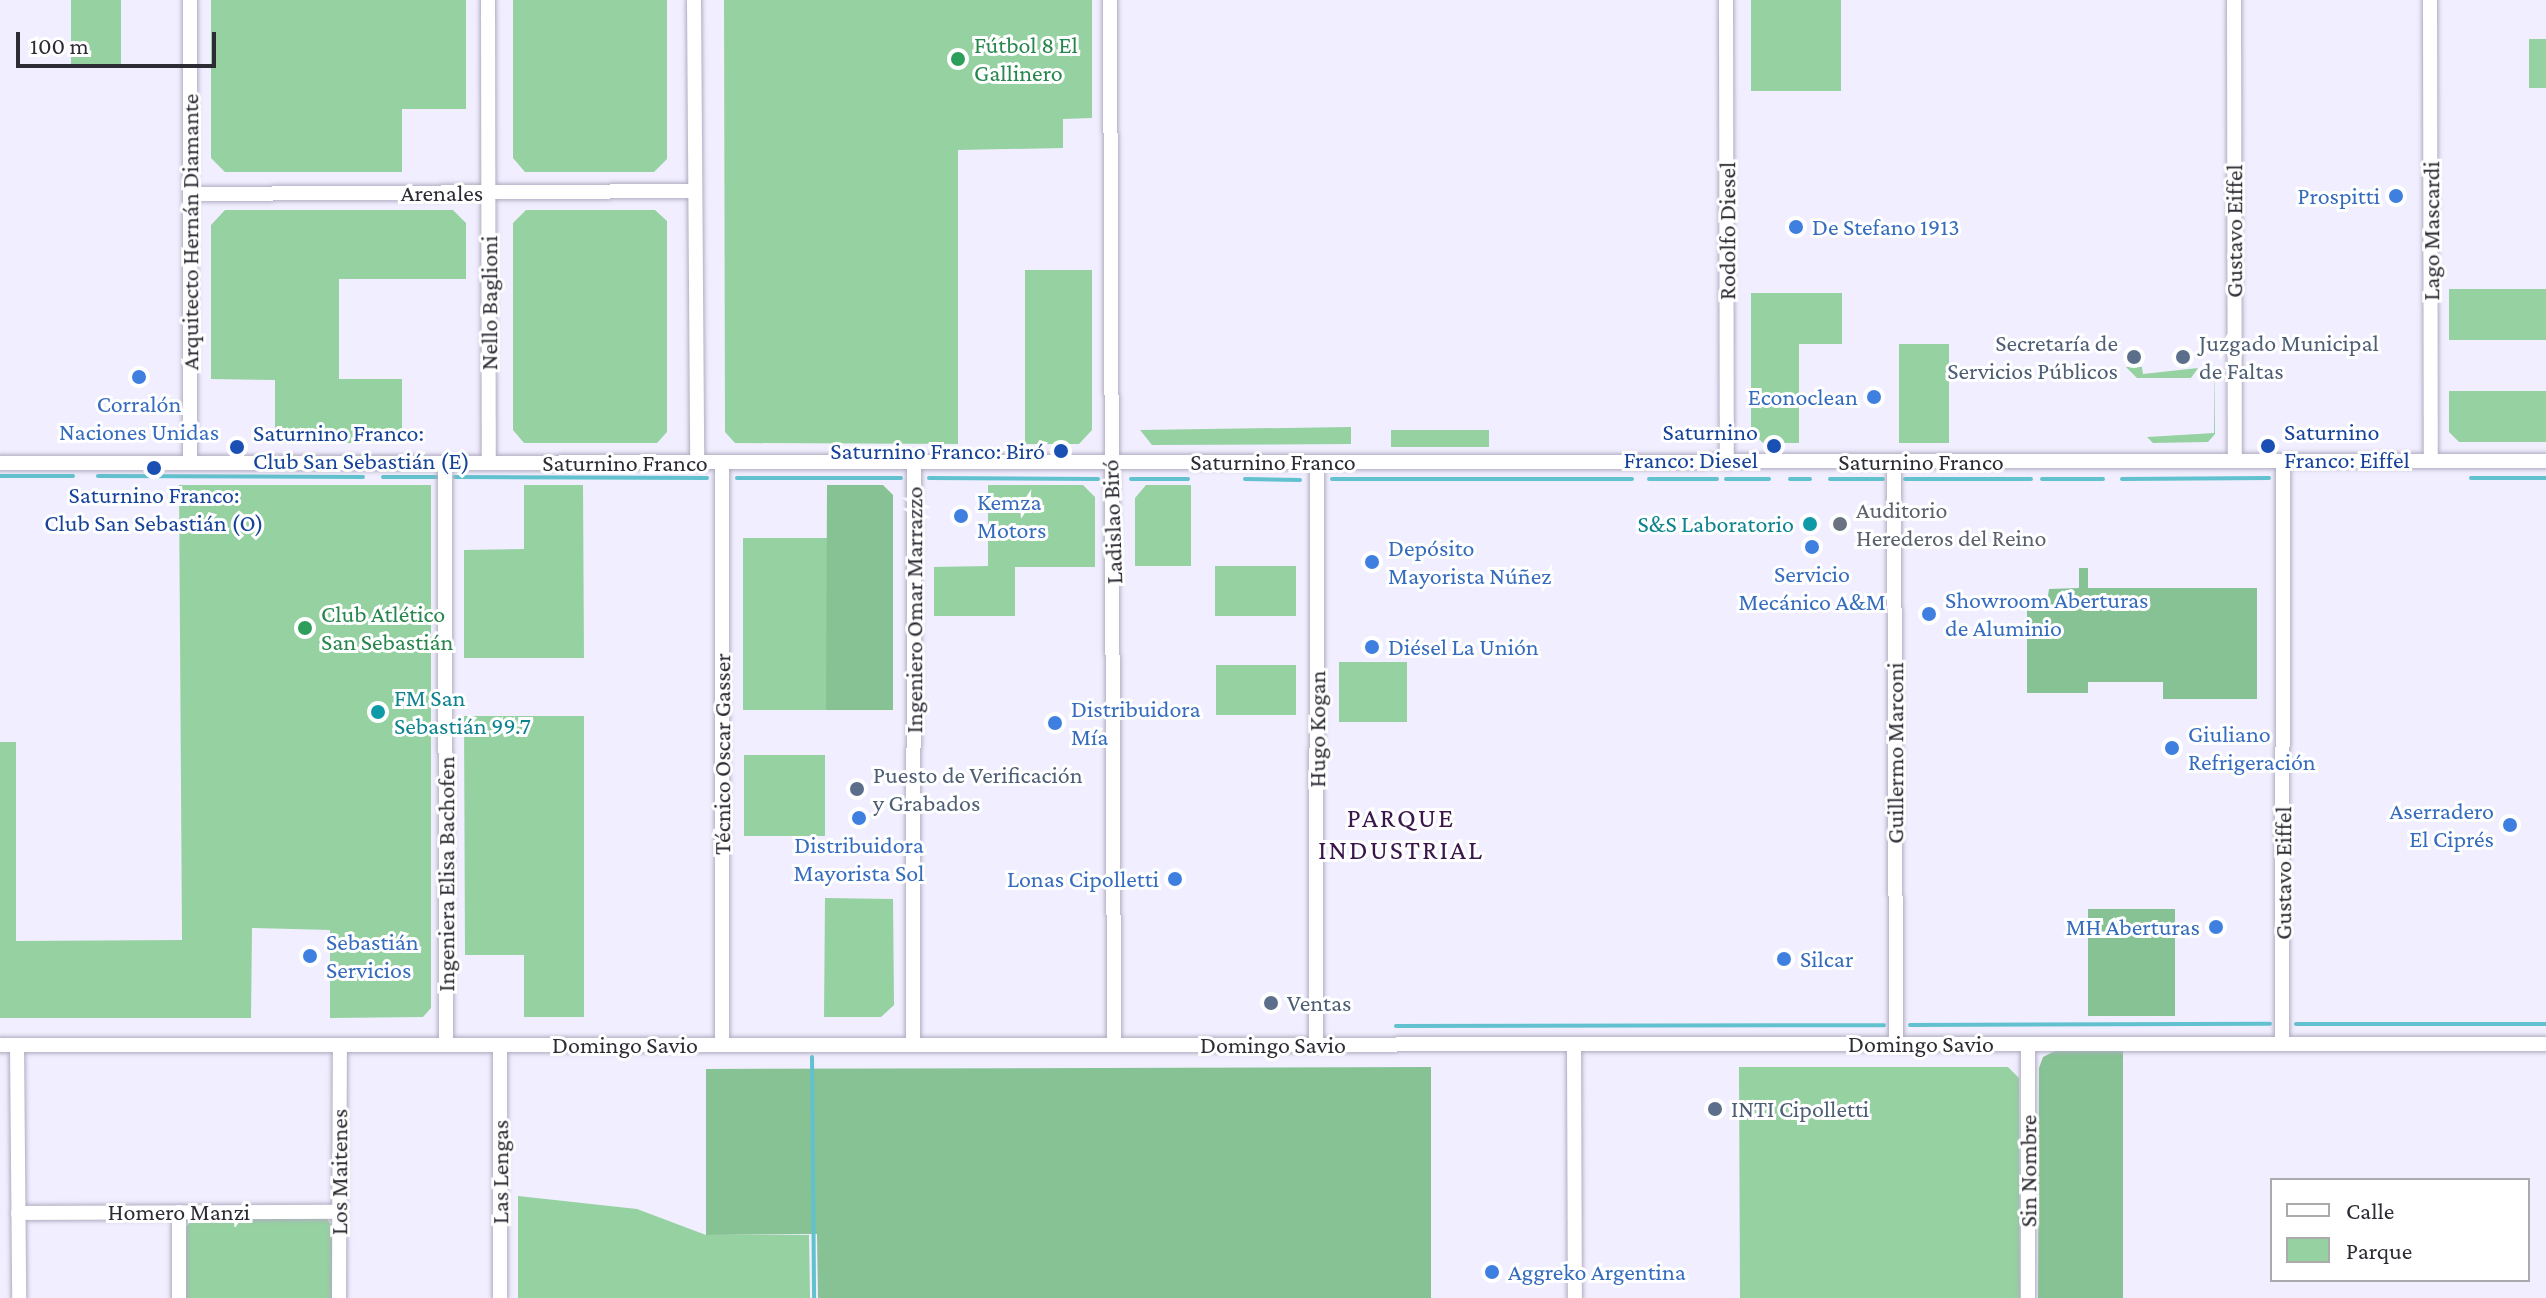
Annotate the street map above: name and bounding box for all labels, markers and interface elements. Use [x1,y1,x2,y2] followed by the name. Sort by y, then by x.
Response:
[20,16,220,66] scale bar
[974,31,1078,87] place label: Fútbol 8 El Gallinero
[30,32,89,59] text: 100 m
[949,50,967,68] marker: Fútbol 8 El Gallinero
[176,94,204,370] street label: Arquitecto Hernán Diamante
[2417,161,2445,301] street label: Lago Mascardi
[1713,162,1741,300] street label: Rodolfo Diesel
[2220,164,2248,298] street label: Gustavo Eiffel
[401,179,483,207] street label: Arenales
[2298,182,2380,210] place label: Prospitti
[2387,187,2405,205] marker: Prospitti
[1812,213,1960,241] place label: De Stefano 1913
[1787,218,1805,236] marker: De Stefano 1913
[475,236,503,370] street label: Nello Baglioni
[1947,329,2118,385] place label: Secretaría de Servicios Públicos
[2199,329,2379,385] place label: Juzgado Municipal de Faltas
[2125,348,2143,366] marker: Secretaría de Servicios Públicos
[2174,348,2192,366] marker: Juzgado Municipal de Faltas
[130,368,148,386] marker: Corralón Naciones Unidas
[1748,383,1858,411] place label: Econoclean
[1865,388,1883,406] marker: Econoclean
[59,390,219,446] place label: Corralón Naciones Unidas
[1623,418,1758,474] place label: Saturnino Franco: Diesel
[2284,418,2410,474] place label: Saturnino Franco: Eiffel
[253,419,470,475] place label: Saturnino Franco: Club San Sebastián (E)
[830,437,1045,465] place label: Saturnino Franco: Biró
[1765,437,1783,455] marker: Saturnino Franco: Diesel
[2259,437,2277,455] marker: Saturnino Franco: Eiffel
[228,438,246,456] marker: Saturnino Franco: Club San Sebastián (E)
[1052,442,1070,460] marker: Saturnino Franco: Biró
[1190,448,1356,476] street label: Saturnino Franco
[1838,448,2004,476] street label: Saturnino Franco
[542,449,708,477] street label: Saturnino Franco
[145,459,163,477] marker: Saturnino Franco: Club San Sebastián (O)
[1095,459,1129,585] street label: Ladislao Biró
[44,481,264,537] place label: Saturnino Franco: Club San Sebastián (O)
[900,487,928,733] street label: Ingeniero Omar Marrazzo
[977,488,1046,544] place label: Kemza Motors
[1856,496,2046,552] place label: Auditorio Herederos del Reino
[952,507,970,525] marker: Kemza Motors
[1637,510,1794,538] place label: S&S Laboratorio
[1801,515,1819,533] marker: S&S Laboratorio
[1831,515,1849,533] marker: Auditorio Herederos del Reino
[1388,534,1551,590] place label: Depósito Mayorista Núñez
[1803,538,1821,556] marker: Servicio Mecánico A&M
[1363,553,1381,571] marker: Depósito Mayorista Núñez
[1738,560,1886,616] place label: Servicio Mecánico A&M
[1945,586,2148,642] place label: Showroom Aberturas de Aluminio
[321,600,453,656] place label: Club Atlético San Sebastián
[1920,605,1938,623] marker: Showroom Aberturas de Aluminio
[296,619,314,637] marker: Club Atlético San Sebastián
[1388,633,1539,661] place label: Diésel La Unión
[1363,638,1381,656] marker: Diésel La Unión
[708,653,736,855] street label: Técnico Oscar Gasser
[1881,662,1909,844] street label: Guillermo Marconi
[1303,670,1331,788] street label: Hugo Kogan
[394,684,531,740] place label: FM San Sebastián 99.7
[1071,695,1200,751] place label: Distribuidora Mía
[369,703,387,721] marker: FM San Sebastián 99.7
[1046,714,1064,732] marker: Distribuidora Mía
[2188,720,2316,776] place label: Giuliano Refrigeración
[2163,739,2181,757] marker: Giuliano Refrigeración
[432,756,460,992] street label: Ingeniera Elisa Bachofen
[873,761,1083,817] place label: Puesto de Verificación y Grabados
[848,780,866,798] marker: Puesto de Verificación y Grabados
[2390,797,2494,853] place label: Aserradero El Ciprés
[1318,801,1484,867] district label: PARQUE INDUSTRIAL
[2269,806,2297,940] street label: Gustavo Eiffel
[850,809,868,827] marker: Distribuidora Mayorista Sol
[2501,816,2519,834] marker: Aserradero El Ciprés
[794,831,924,887] place label: Distribuidora Mayorista Sol
[1007,865,1159,893] place label: Lonas Cipolletti
[1166,870,1184,888] marker: Lonas Cipolletti
[2066,913,2200,941] place label: MH Aberturas
[2207,918,2225,936] marker: MH Aberturas
[326,928,419,984] place label: Sebastián Servicios
[1800,945,1853,973] place label: Silcar
[301,947,319,965] marker: Sebastián Servicios
[1775,950,1793,968] marker: Silcar
[1287,989,1351,1017] place label: Ventas
[1262,994,1280,1012] marker: Ventas
[1848,1030,1994,1058] street label: Domingo Savio
[552,1031,698,1059] street label: Domingo Savio
[1200,1031,1346,1059] street label: Domingo Savio
[1731,1095,1869,1123] place label: INTI Cipolletti
[1706,1100,1724,1118] marker: INTI Cipolletti
[325,1109,353,1235] street label: Los Maitenes
[2014,1115,2042,1227] street label: Sin Nombre
[486,1120,514,1224] street label: Las Lengas
[2270,1178,2530,1282] legend
[2346,1197,2394,1224] text: Calle
[108,1198,250,1226] street label: Homero Manzi
[2346,1237,2412,1264] text: Parque
[1508,1258,1686,1286] place label: Aggreko Argentina
[1483,1263,1501,1281] marker: Aggreko Argentina

